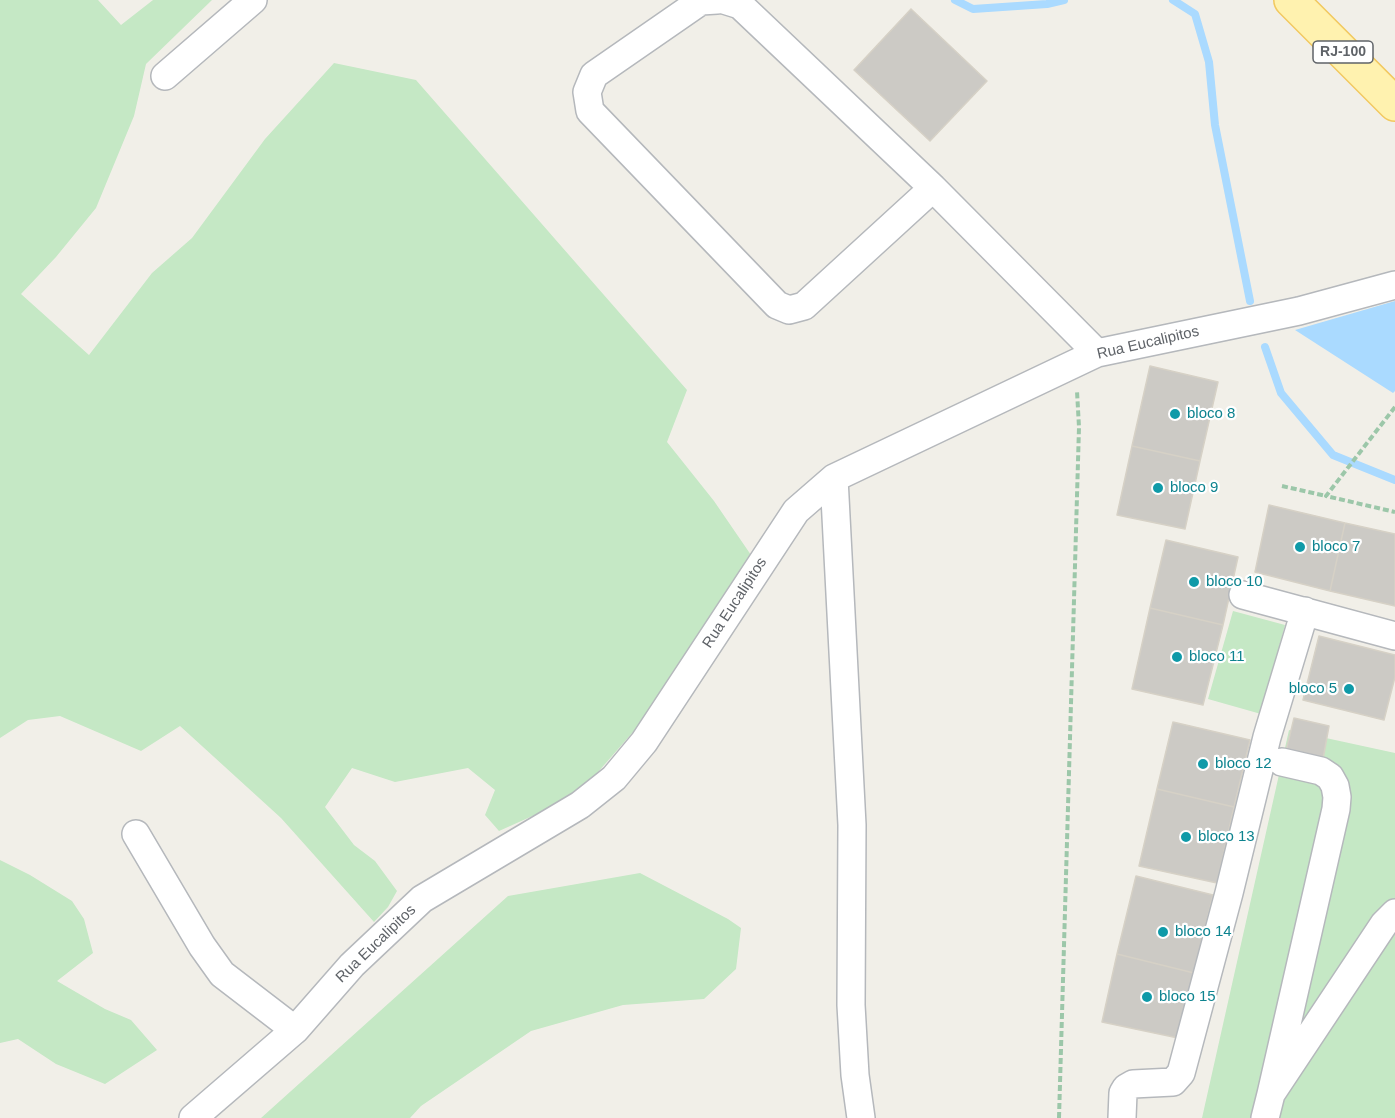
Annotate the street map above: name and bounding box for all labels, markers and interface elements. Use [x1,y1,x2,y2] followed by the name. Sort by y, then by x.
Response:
[1313,41,1373,63] road number: RJ-100
[1095,323,1201,363] street label: Rua Eucalipitos
[1187,405,1235,423] place label: bloco 8
[1168,407,1182,421] marker: bloco 8
[1170,479,1218,497] place label: bloco 9
[1151,481,1165,495] marker: bloco 9
[1312,538,1360,556] place label: bloco 7
[1293,540,1307,554] marker: bloco 7
[699,554,771,652] street label: Rua Eucalipitos
[1206,573,1263,591] place label: bloco 10
[1187,575,1201,589] marker: bloco 10
[1189,648,1245,666] place label: bloco 11
[1170,650,1184,664] marker: bloco 11
[1289,680,1337,698] place label: bloco 5
[1342,682,1356,696] marker: bloco 5
[1215,755,1272,773] place label: bloco 12
[1196,757,1210,771] marker: bloco 12
[1198,828,1255,846] place label: bloco 13
[1179,830,1193,844] marker: bloco 13
[332,901,420,987] street label: Rua Eucalipitos
[1175,923,1232,941] place label: bloco 14
[1156,925,1170,939] marker: bloco 14
[1159,988,1216,1006] place label: bloco 15
[1140,990,1154,1004] marker: bloco 15

